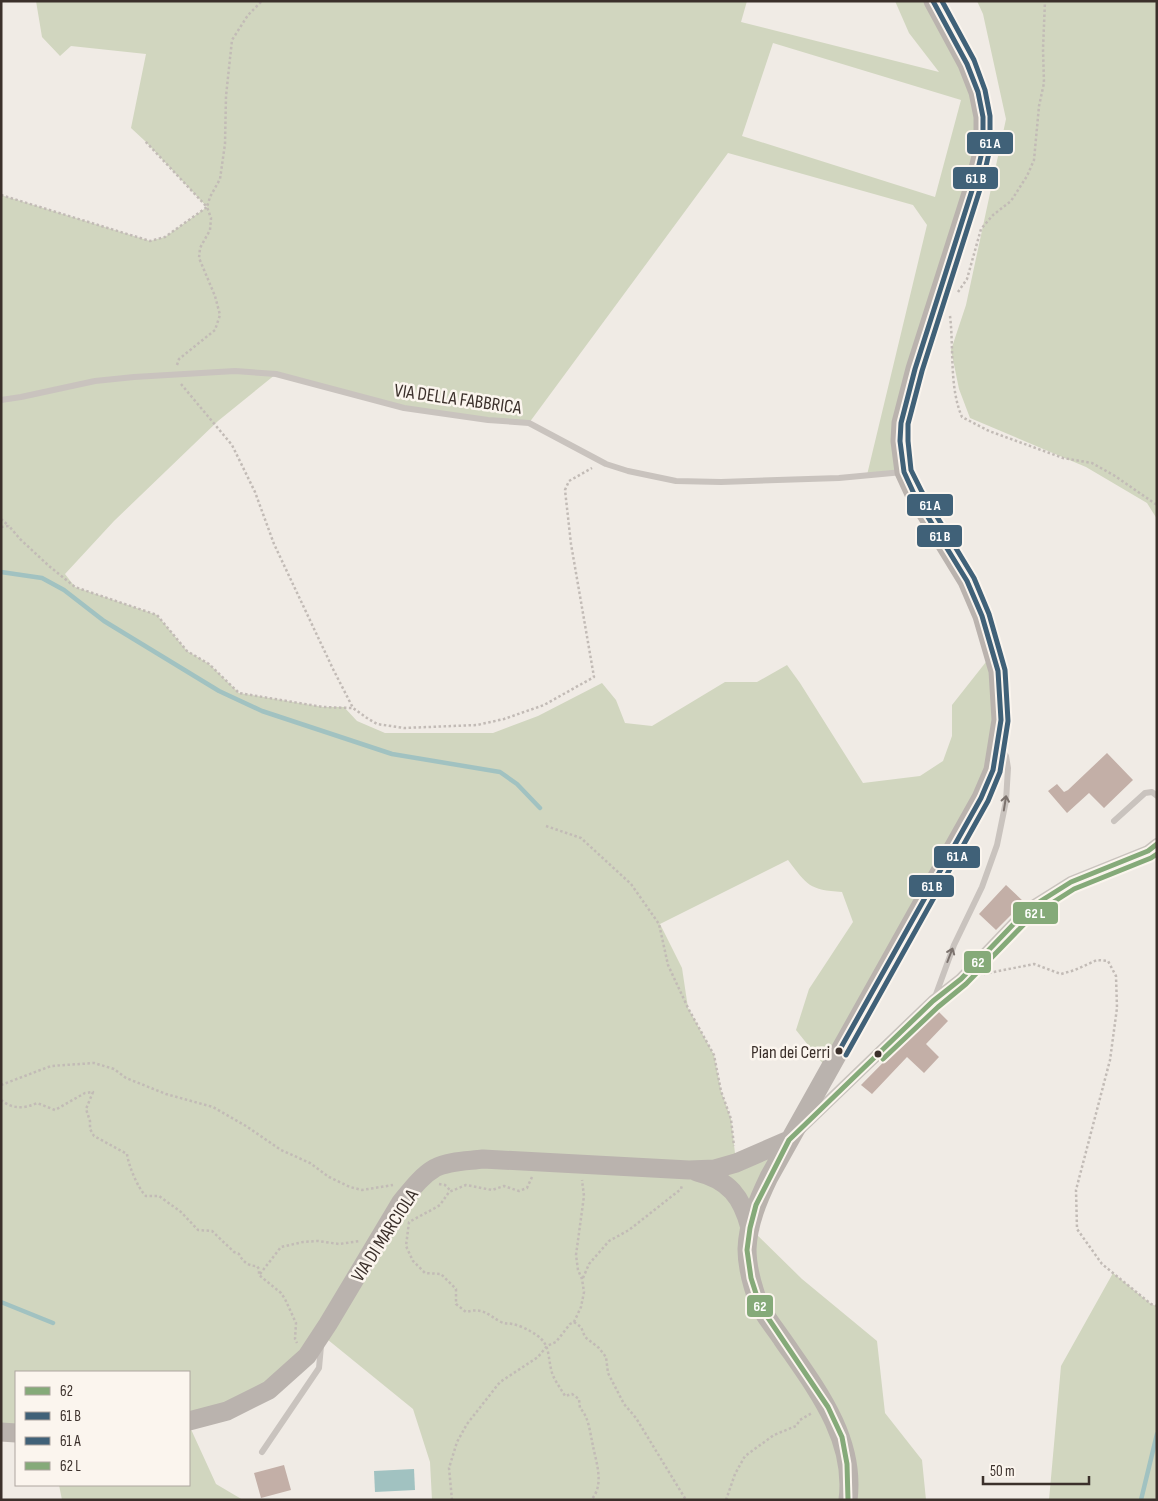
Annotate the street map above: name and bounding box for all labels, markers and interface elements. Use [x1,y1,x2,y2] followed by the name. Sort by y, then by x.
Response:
[966,131,1014,155] line badge: 61 A
[980,135,1001,152] text: 61 A
[952,166,999,190] line badge: 61 B
[966,170,987,187] text: 61 B
[393,379,524,420] street label: VIA DELLA FABBRICA
[906,493,954,517] line badge: 61 A
[920,497,941,514] text: 61 A
[916,524,963,548] line badge: 61 B
[930,528,951,545] text: 61 B
[1000,795,1010,811] one-way arrow
[933,845,981,869] line badge: 61 A
[947,848,968,865] text: 61 A
[908,874,955,898] line badge: 61 B
[922,878,943,895] text: 61 B
[1012,901,1059,925] line badge: 62 L
[1025,905,1046,922] text: 62 L
[946,948,956,963] one-way arrow
[963,950,992,974] line badge: 62
[972,954,984,971] text: 62
[751,1042,830,1063] place label: Pian dei Cerri
[834,1046,844,1056] marker: Pian dei Cerri
[873,1049,883,1059] unlabelled marker
[347,1185,424,1286] street label: VIA DI MARCIOLA
[746,1294,774,1318] line badge: 62
[754,1298,766,1315] text: 62
[15,1371,190,1486] legend
[60,1382,73,1401] text: 62
[60,1407,81,1426] text: 61 B
[60,1432,81,1451] text: 61 A
[983,1454,1089,1486] scale bar
[60,1457,81,1476] text: 62 L
[990,1462,1015,1481] text: 50 m

